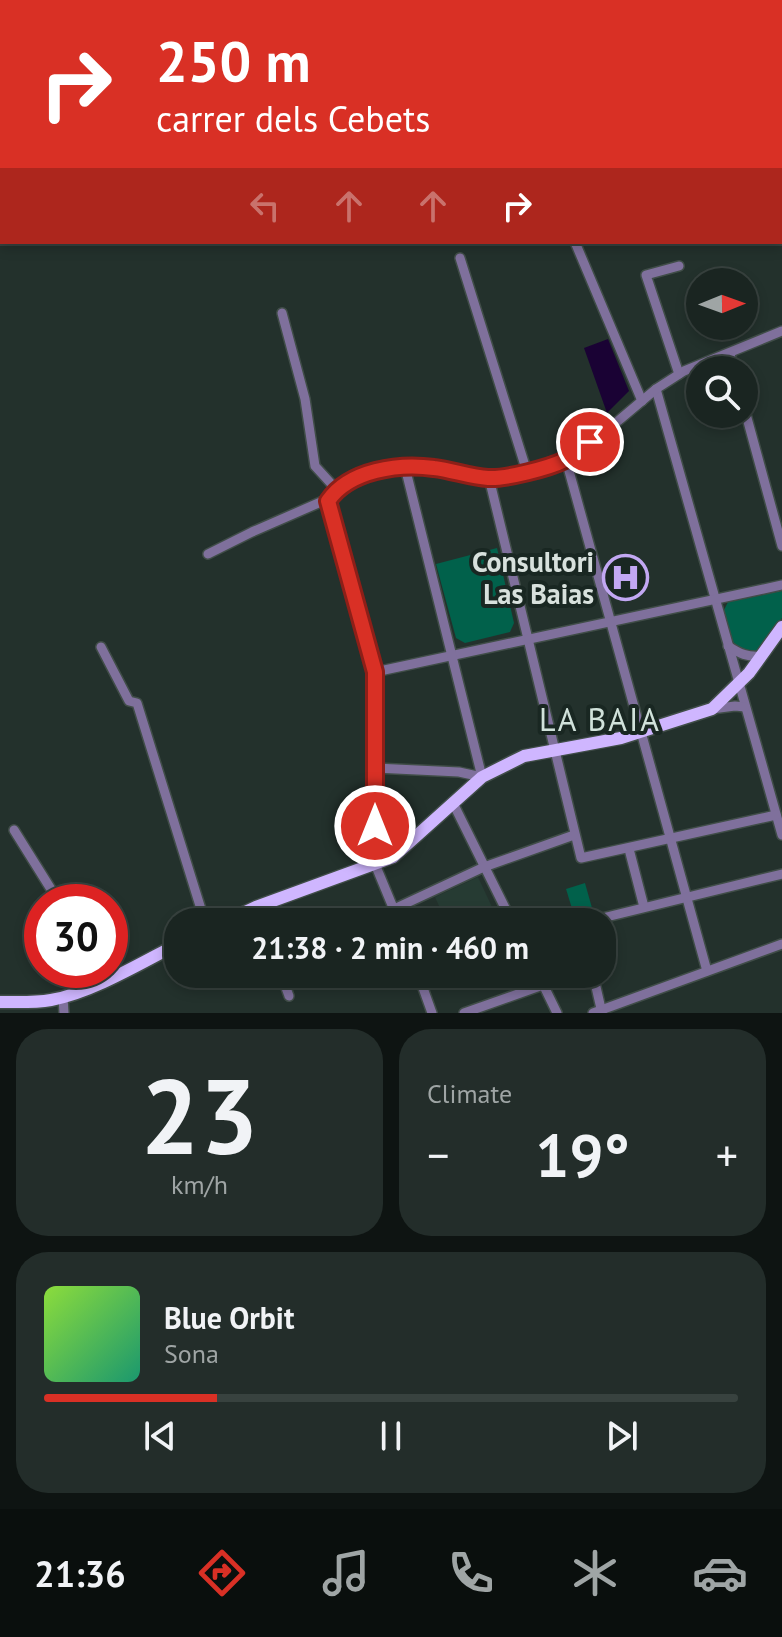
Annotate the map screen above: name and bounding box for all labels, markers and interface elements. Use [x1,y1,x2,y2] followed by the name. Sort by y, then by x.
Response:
[156,25,311,97] text: 250 m
[24,32,128,136] icon: right
[156,95,430,142] text: carrer dels Cebets
[243,184,287,228] icon: left
[327,184,371,228] icon: ahead
[411,184,455,228] icon: ahead
[495,184,539,228] icon: right
[686,268,758,340] north arrow
[686,268,758,428] map controls
[686,356,758,428] button: search
[556,408,624,476] pin
[568,420,612,464] icon: arrive
[472,543,594,612] place label: Consultori Las Baias
[601,554,649,602] hospital icon: Consultori Las Baias
[539,698,661,740] district label: LA BAIA
[333,784,417,868] position arrow
[24,884,128,988] speed limit sign: 30
[251,928,529,967] text: 21:38 · 2 min · 460 m
[141,1048,258,1183] text: 23
[427,1077,512,1110] text: Climate
[535,1116,630,1194] text: 19°
[427,1126,449,1183] text: −
[716,1126,738,1183] text: +
[171,1168,228,1201] text: km/h
[164,1298,294,1337] text: Blue Orbit
[164,1337,219,1370] text: Sona
[138,1414,182,1458] icon: previous
[369,1414,413,1458] icon: pause
[600,1414,644,1458] icon: next
[194,1545,250,1601] icon: directions
[318,1545,374,1601] icon: music
[443,1545,499,1601] icon: phone
[567,1545,623,1601] icon: climate
[692,1545,748,1601] icon: car
[34,1550,126,1597] text: 21:36

